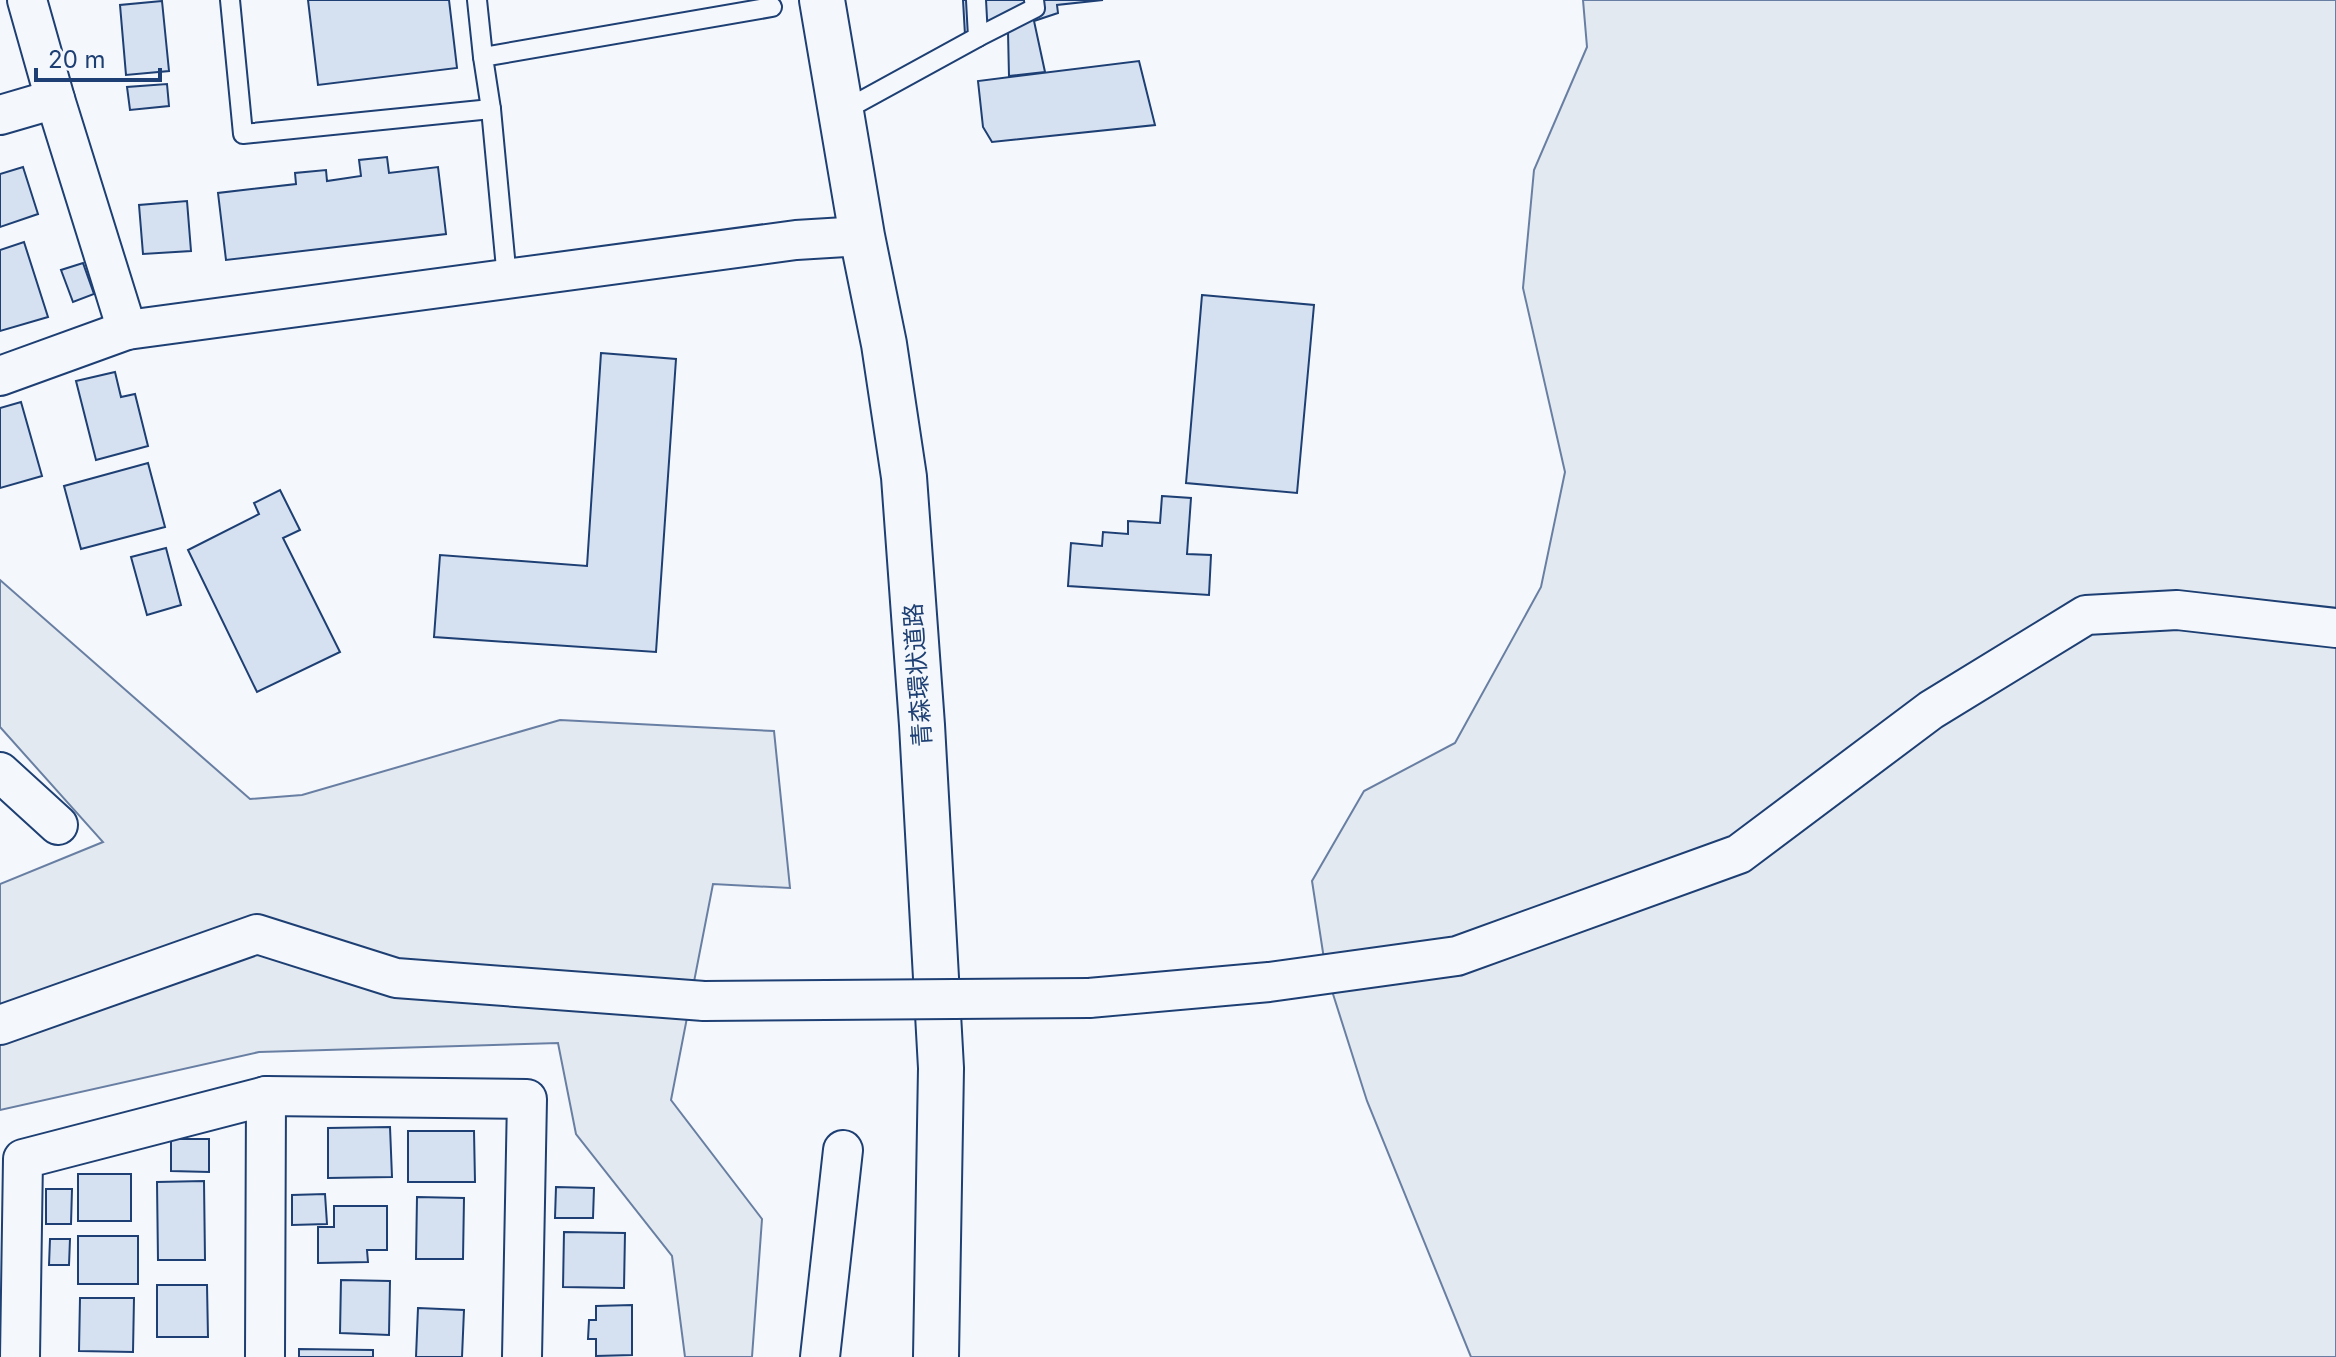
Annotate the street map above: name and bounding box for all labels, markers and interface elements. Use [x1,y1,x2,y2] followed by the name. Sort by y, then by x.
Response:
[36,32,160,82] scale bar
[48,45,106,74] text: 20 m
[898,602,937,748] street label: 青森環状道路

